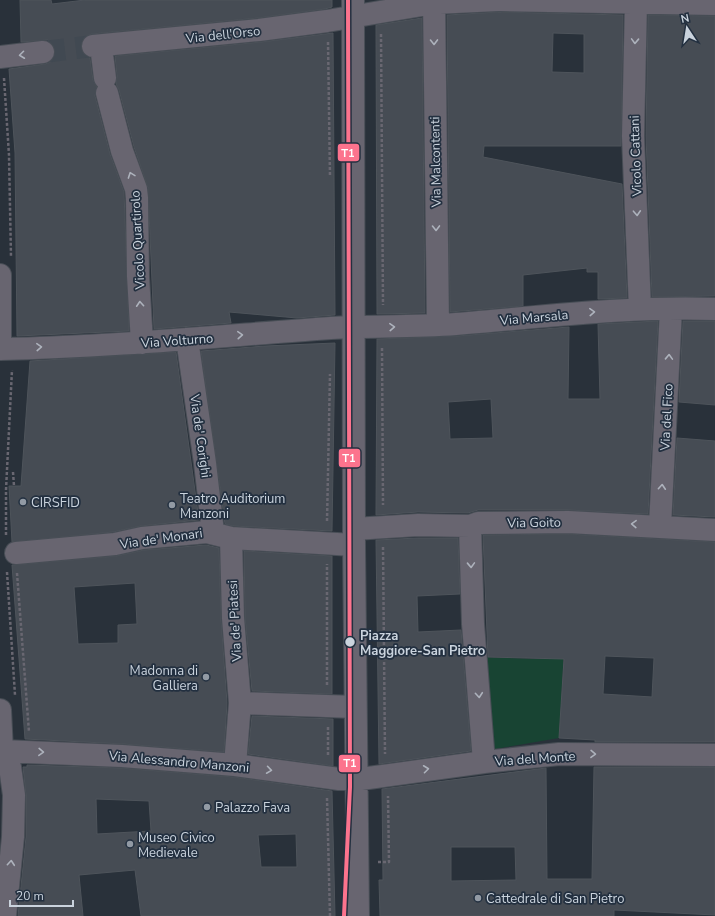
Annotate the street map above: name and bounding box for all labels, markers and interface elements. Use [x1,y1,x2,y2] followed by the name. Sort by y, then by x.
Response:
[667,8,707,48] north arrow
[679,11,691,27] text: N
[184,22,261,48] street label: Via dell'Orso
[631,38,639,44] one-way arrow
[430,39,438,45] one-way arrow
[19,50,25,59] one-way arrow
[626,115,646,198] street label: Vicolo Cattani
[426,116,446,209] street label: Via Malcontenti
[337,143,360,162] line badge: T1
[341,146,355,161] text: T1
[127,171,135,178] one-way arrow
[126,190,150,291] street label: Vicolo Quartirolo
[632,210,641,216] one-way arrow
[432,225,440,231] one-way arrow
[135,301,144,307] one-way arrow
[498,306,569,330] street label: Via Marsala
[589,308,595,317] one-way arrow
[389,323,395,331] one-way arrow
[139,329,214,353] street label: Via Volturno
[237,331,243,340] one-way arrow
[36,343,42,352] one-way arrow
[665,354,674,360] one-way arrow
[656,383,678,452] street label: Via del Fico
[185,392,215,479] street label: Via de' Corighi
[338,448,361,468] line badge: T1
[342,451,356,466] text: T1
[658,484,667,490] one-way arrow
[180,490,286,523] place label: Teatro Auditorium Manzoni
[31,494,80,512] place label: CIRSFID
[18,497,28,507] marker: CIRSFID
[167,500,177,510] marker: Teatro Auditorium Manzoni
[506,514,561,532] street label: Via Goito
[631,520,637,529] one-way arrow
[118,524,204,554] street label: Via de' Monari
[466,562,475,568] one-way arrow
[224,580,246,663] street label: Via de' Piatesi
[360,627,485,660] place label: Piazza Maggiore-San Pietro
[343,635,357,649] marker: Piazza Maggiore-San Pietro
[130,662,198,695] place label: Madonna di Galliera
[201,672,211,682] marker: Madonna di Galliera
[474,692,483,698] one-way arrow
[107,747,250,777] street label: Via Alessandro Manzoni
[493,747,576,771] street label: Via del Monte
[38,748,44,757] one-way arrow
[590,750,596,758] one-way arrow
[338,754,361,773] line badge: T1
[343,756,357,771] text: T1
[266,765,272,774] one-way arrow
[423,765,429,774] one-way arrow
[215,799,290,817] place label: Palazzo Fava
[202,802,212,812] marker: Palazzo Fava
[138,829,215,862] place label: Museo Civico Medievale
[125,839,135,849] marker: Museo Civico Medievale
[7,860,16,866] one-way arrow
[10,882,73,908] scale bar
[16,888,44,904] text: 20 m
[486,890,624,908] place label: Cattedrale di San Pietro
[473,893,483,903] marker: Cattedrale di San Pietro

